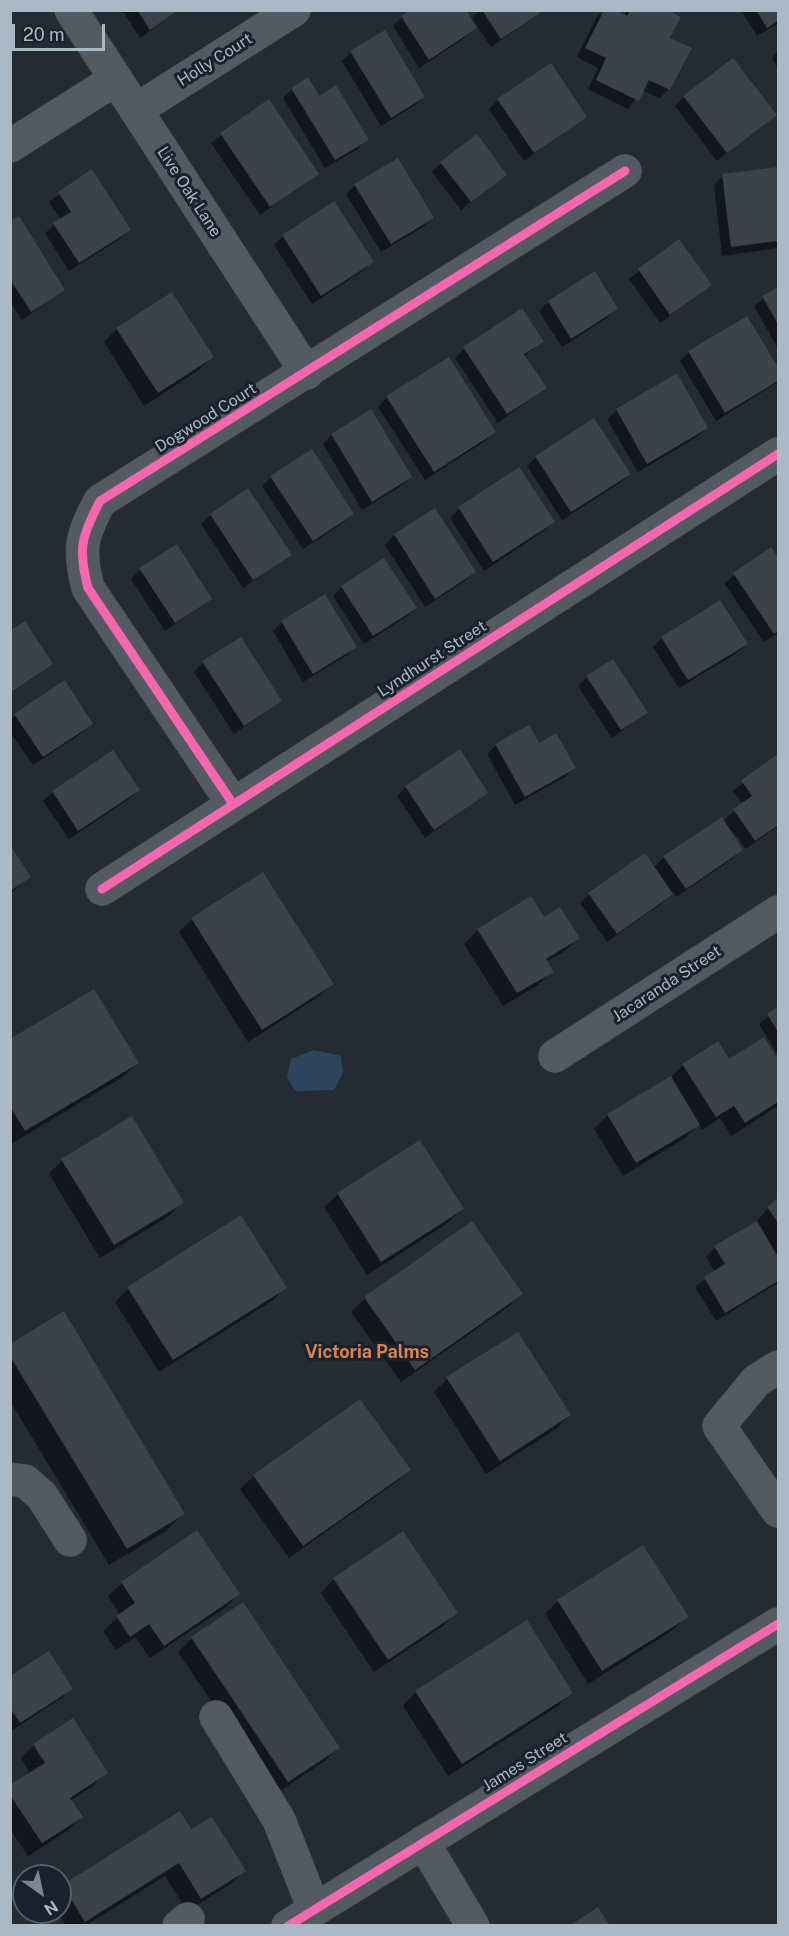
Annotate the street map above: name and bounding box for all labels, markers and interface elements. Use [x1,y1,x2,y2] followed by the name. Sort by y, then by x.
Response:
[15,12,108,50] scale bar
[23,24,65,45] text: 20 m
[174,29,256,91] street label: Holly Court
[153,143,225,241] street label: Live Oak Lane
[152,379,260,457] street label: Dogwood Court
[374,617,490,701] street label: Lyndhurst Street
[609,942,725,1026] street label: Jacaranda Street
[305,1341,429,1363] district label: Victoria Palms
[479,1728,571,1796] street label: James Street
[12,1864,72,1924] north arrow
[41,1896,61,1919] text: N

